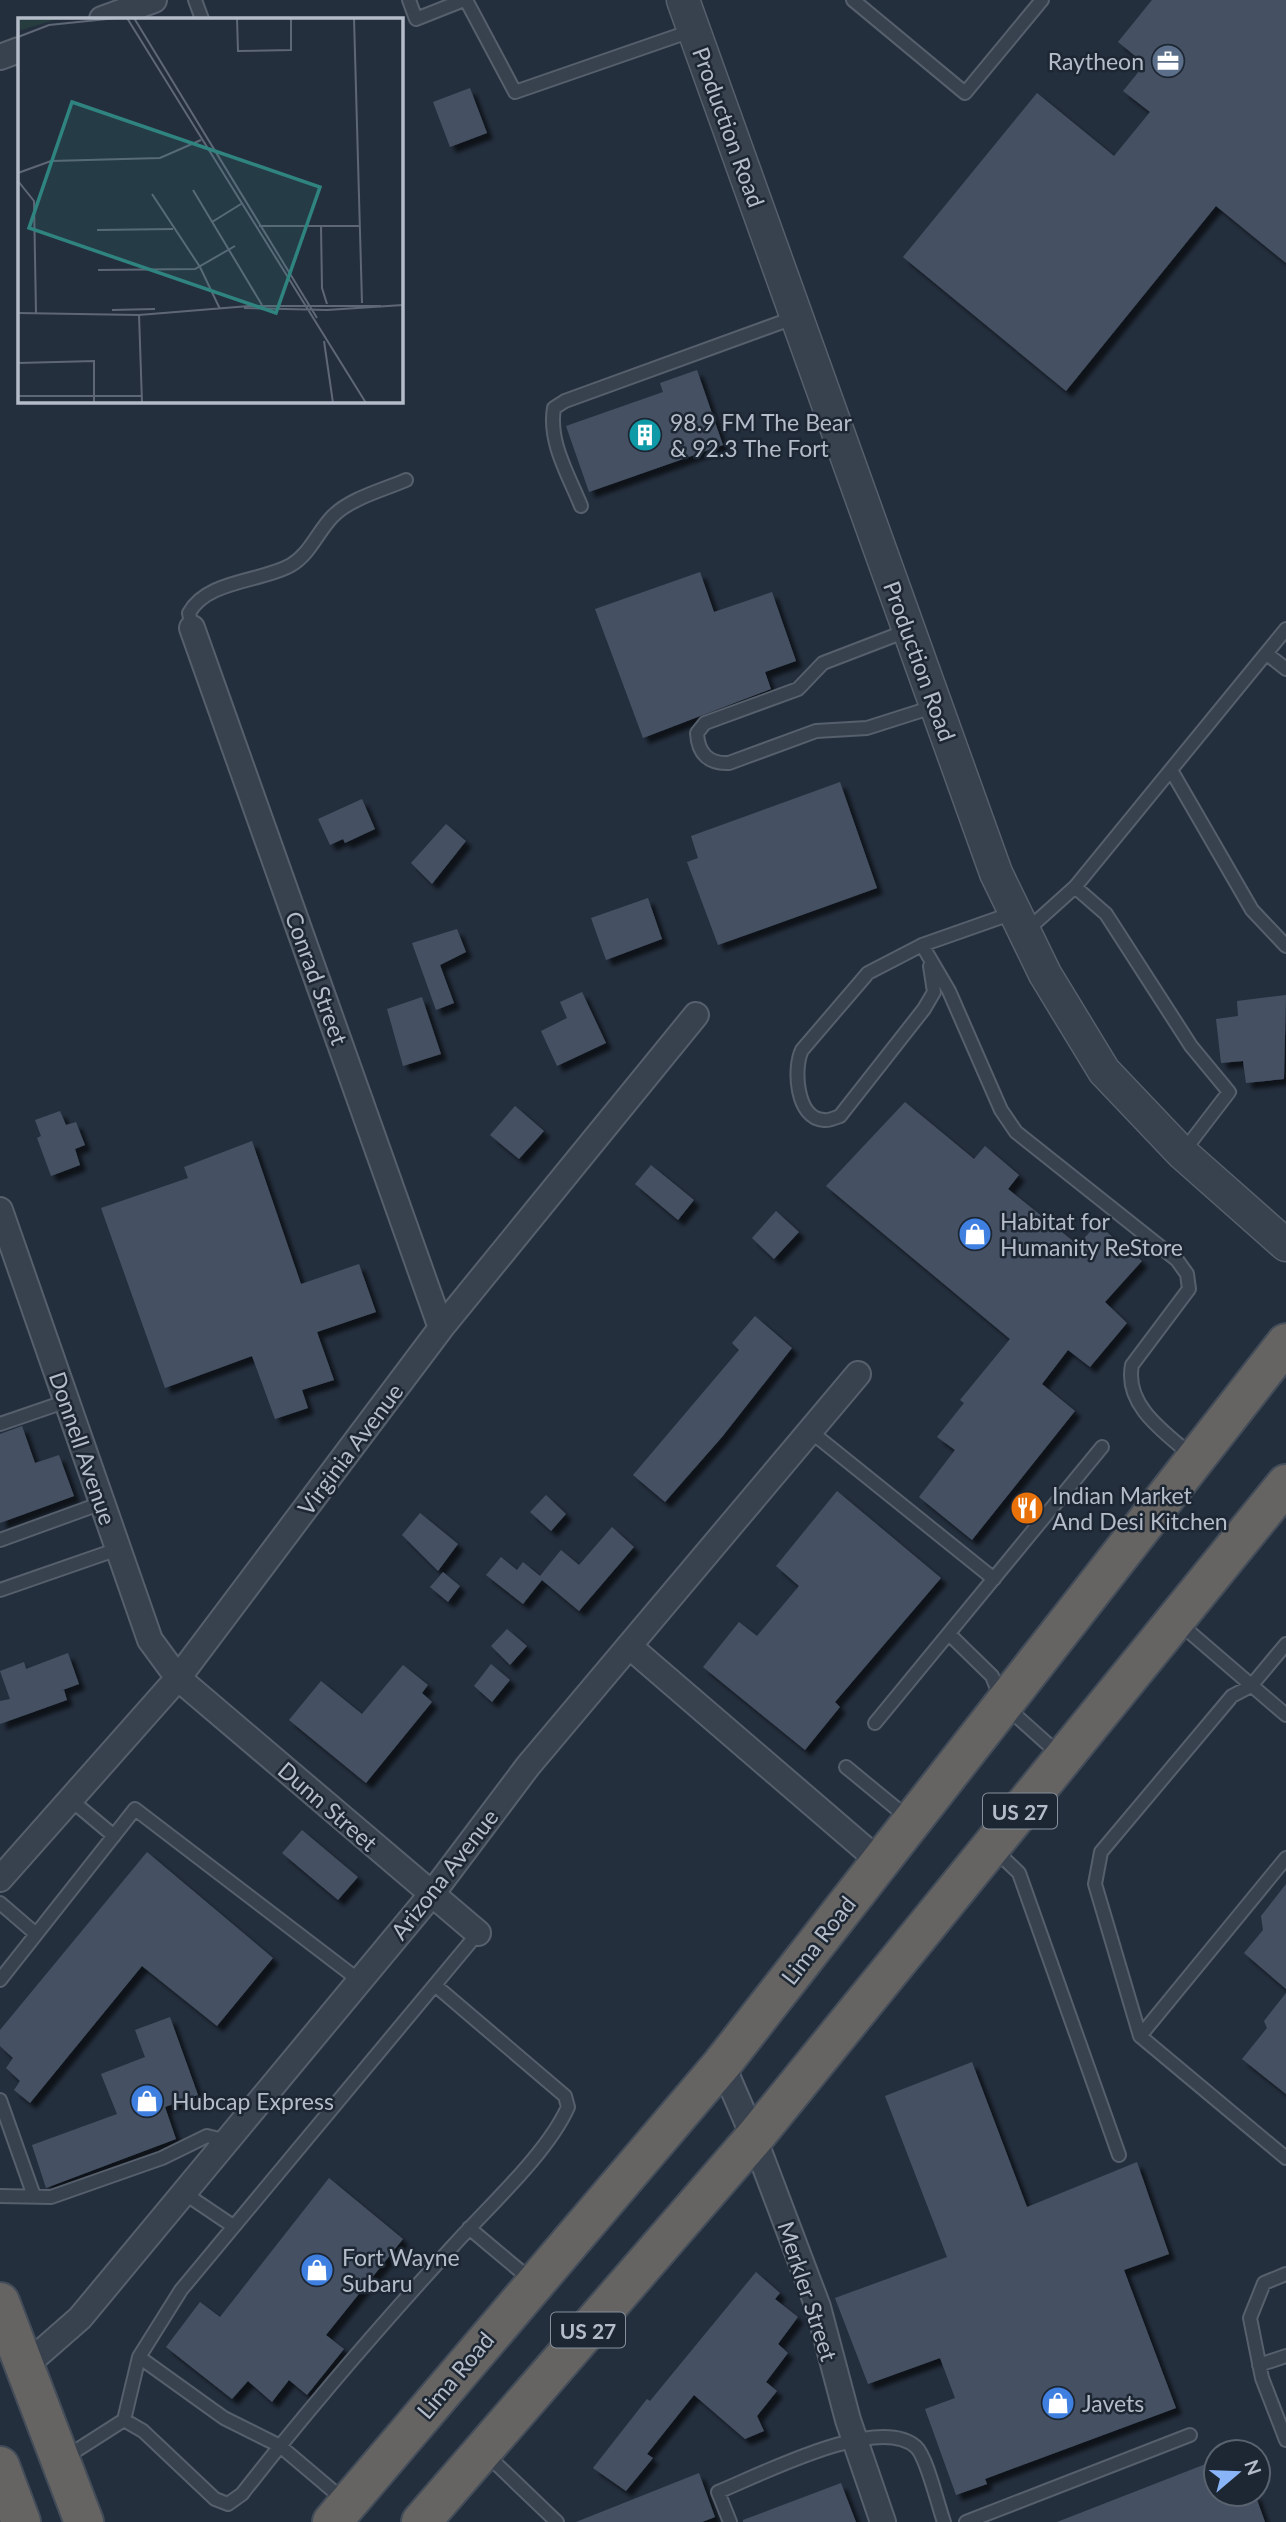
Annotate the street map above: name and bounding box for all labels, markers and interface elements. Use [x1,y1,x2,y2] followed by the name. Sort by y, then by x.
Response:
[18,18,402,402] inset map
[1149,42,1187,80] office icon: Raytheon
[687,43,771,211] street label: Production Road
[1048,47,1144,75] place label: Raytheon
[670,408,852,462] place label: 98.9 FM The Bear & 92.3 The Fort
[626,416,664,454] building icon: 98.9 FM The Bear & 92.3 The Fort
[878,577,962,745] street label: Production Road
[280,907,354,1049] street label: Conrad Street
[1000,1207,1183,1261] place label: Habitat for Humanity ReStore
[956,1215,994,1253] shop icon: Habitat for Humanity ReStore
[44,1368,122,1528] street label: Donnell Avenue
[291,1378,409,1520] street label: Virginia Avenue
[1052,1481,1228,1535] place label: Indian Market And Desi Kitchen
[1008,1489,1046,1527] restaurant icon: Indian Market And Desi Kitchen
[273,1755,384,1857] street label: Dunn Street
[983,1794,1057,1828] road number: US 27
[384,1803,504,1945] street label: Arizona Avenue
[775,1890,861,1990] street label: Lima Road
[128,2082,166,2120] shop icon: Hubcap Express
[172,2087,334,2115] place label: Hubcap Express
[772,2218,844,2365] street label: Merkler Street
[342,2243,460,2297] place label: Fort Wayne Subaru
[298,2251,336,2289] shop icon: Fort Wayne Subaru
[551,2312,625,2348] road number: US 27
[411,2326,499,2424] street label: Lima Road
[1039,2384,1077,2422] shop icon: Javets
[1082,2389,1144,2417] place label: Javets
[1202,2438,1272,2508] north arrow
[1240,2457,1267,2478] text: N

